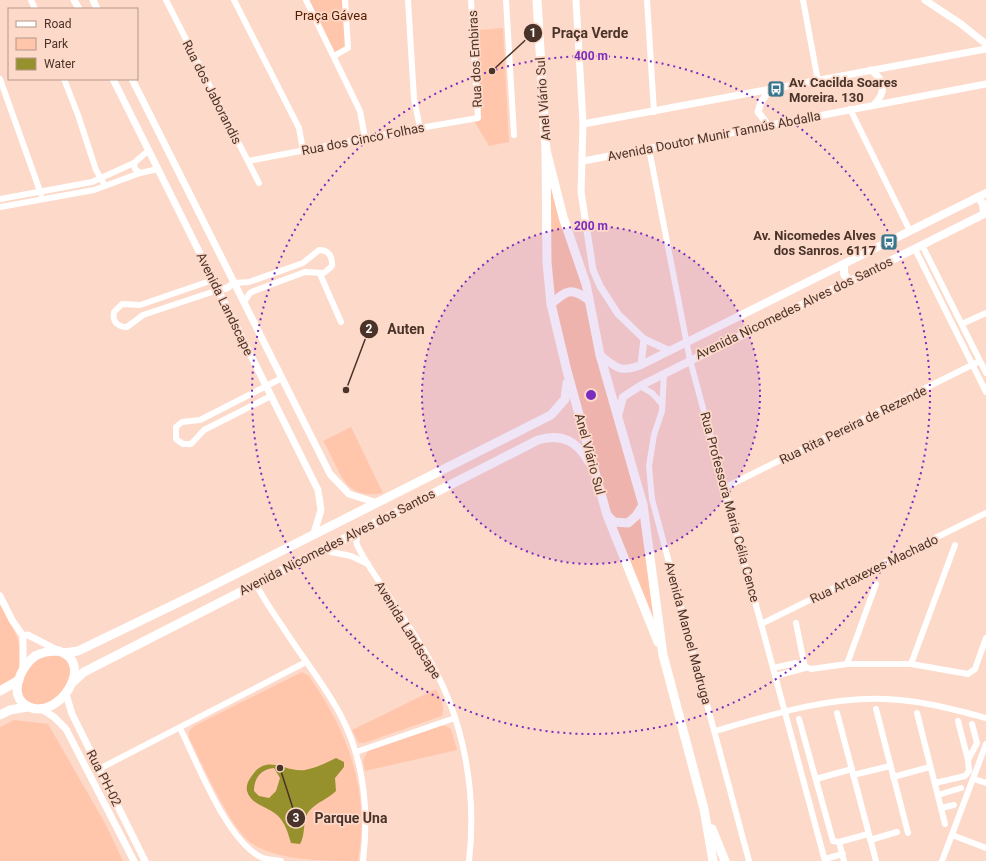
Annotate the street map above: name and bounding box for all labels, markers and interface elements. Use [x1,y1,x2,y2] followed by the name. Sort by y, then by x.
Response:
[8,8,138,80] legend
[295,8,367,23] park label: Praça Gávea
[465,10,485,108] street label: Rua dos Embiras
[44,17,72,31] text: Road
[523,20,636,46] callout: Praça Verde
[552,25,629,41] text: Praça Verde
[530,26,536,40] text: 1
[44,37,69,51] text: Park
[179,37,245,147] street label: Rua dos Jaborandis
[574,49,608,63] text: 400 m
[44,57,75,71] text: Water
[533,57,553,141] street label: Anel Viário Sul
[789,75,898,105] place label: Av. Cacilda Soares Moreira. 130
[766,79,786,99] bus stop icon: Av. Cacilda Soares Moreira. 130
[606,108,822,164] street label: Avenida Doutor Munir Tannús Abdalla
[300,120,426,158] street label: Rua dos Cinco Folhas
[574,219,608,233] text: 200 m
[753,228,876,258] place label: Av. Nicomedes Alves dos Sanros. 6117
[879,232,899,252] bus stop icon: Av. Nicomedes Alves dos Sanros. 6117
[194,250,256,358] street label: Avenida Landscape
[693,253,895,363] street label: Avenida Nicomedes Alves dos Santos
[359,316,433,342] callout: Auten
[387,321,425,337] text: Auten
[366,322,373,336] text: 2
[777,383,929,467] street label: Rua Rita Pereira de Rezende
[584,388,598,402] centre of rings
[697,410,763,604] street label: Rua Professora Maria Célia Cence
[572,412,608,496] street label: Anel Viário Sul
[237,486,438,598] street label: Avenida Nicomedes Alves dos Santos
[808,531,940,607] street label: Rua Artaxexes Machado
[662,560,714,706] street label: Avenida Manoel Madruga
[372,578,444,682] street label: Avenida Landscape
[83,747,125,809] street label: Rua PH-02
[286,805,395,831] callout: Parque Una
[315,810,388,826] text: Parque Una
[293,811,300,825] text: 3

